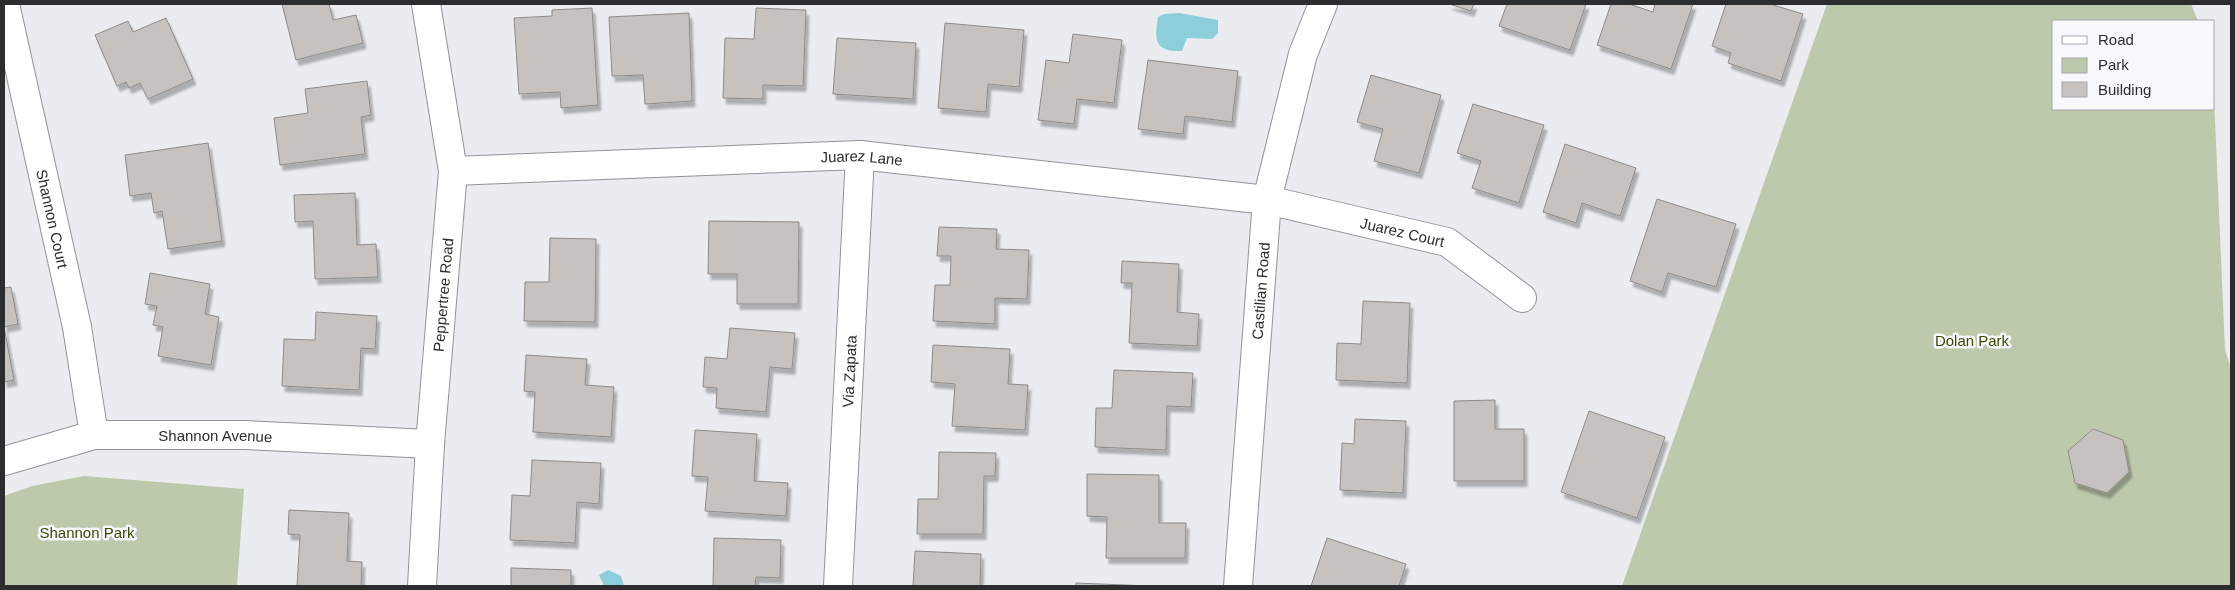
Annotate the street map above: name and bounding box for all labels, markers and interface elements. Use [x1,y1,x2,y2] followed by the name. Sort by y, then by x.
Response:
[2052,20,2215,110] legend
[2098,31,2134,48] text: Road
[2098,56,2129,73] text: Park
[2098,81,2151,98] text: Building
[820,146,904,168] street label: Juarez Lane
[34,168,72,271] street label: Shannon Court
[1359,214,1447,250] street label: Juarez Court
[429,237,456,352] street label: Peppertree Road
[1248,242,1272,340] street label: Castilian Road
[1935,332,2010,349] park label: Dolan Park
[839,334,859,408] street label: Via Zapata
[158,427,273,445] street label: Shannon Avenue
[39,524,135,541] park label: Shannon Park

